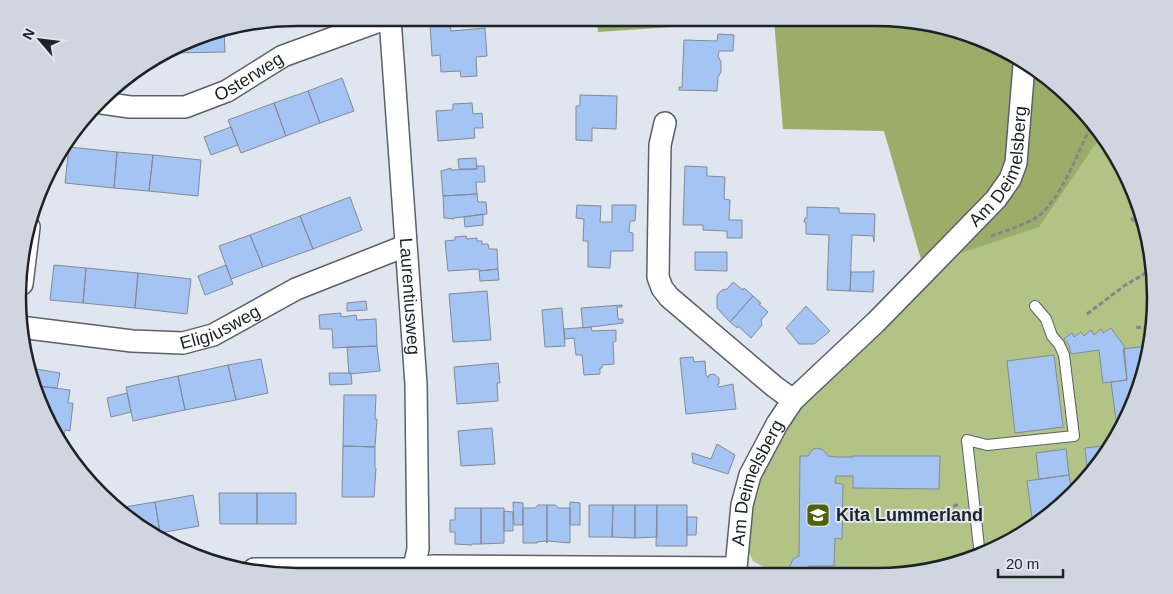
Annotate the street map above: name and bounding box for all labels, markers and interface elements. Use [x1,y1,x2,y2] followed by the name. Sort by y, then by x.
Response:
[15,15,65,65] north arrow
[19,26,38,42] text: N
[212,48,287,105] street label: Osterweg
[965,105,1031,231] street label: Am Deimelsberg
[396,237,424,355] street label: Laurentiusweg
[178,301,263,353] street label: Eligiusweg
[728,416,787,547] street label: Am Deimelsberg
[805,502,831,528] school or university icon: Kita Lummerland
[836,505,983,525] place label: Kita Lummerland
[998,546,1063,578] scale bar
[1006,555,1039,572] text: 20 m

